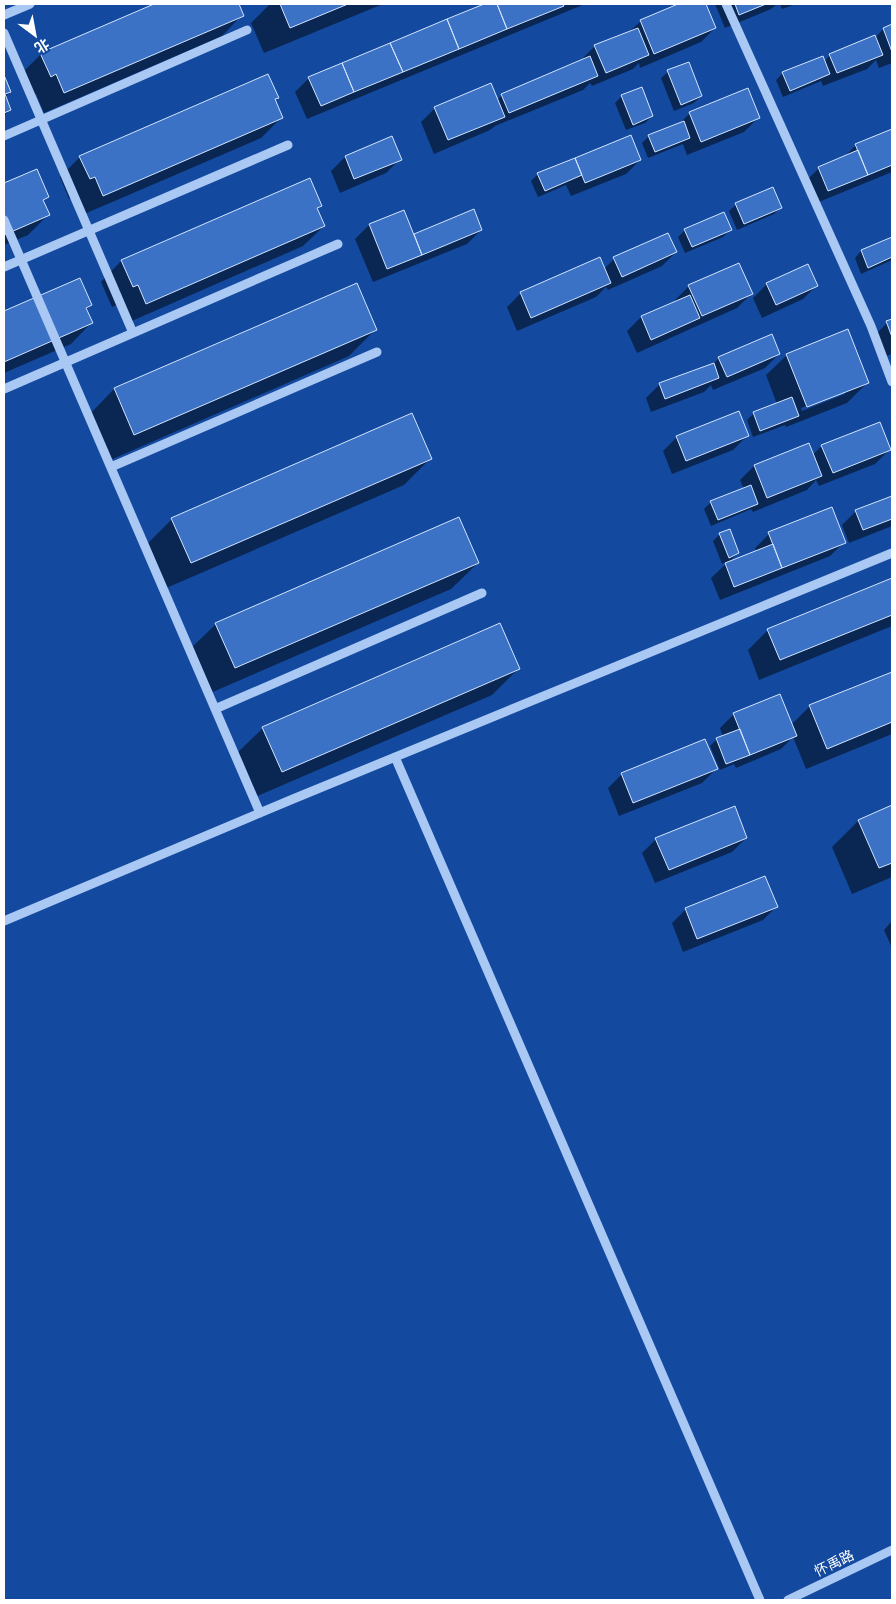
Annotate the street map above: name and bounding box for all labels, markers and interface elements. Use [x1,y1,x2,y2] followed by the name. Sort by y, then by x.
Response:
[10,10,60,60] north arrow
[31,35,53,57] text: 北
[811,1546,857,1580] street label: 怀禹路

